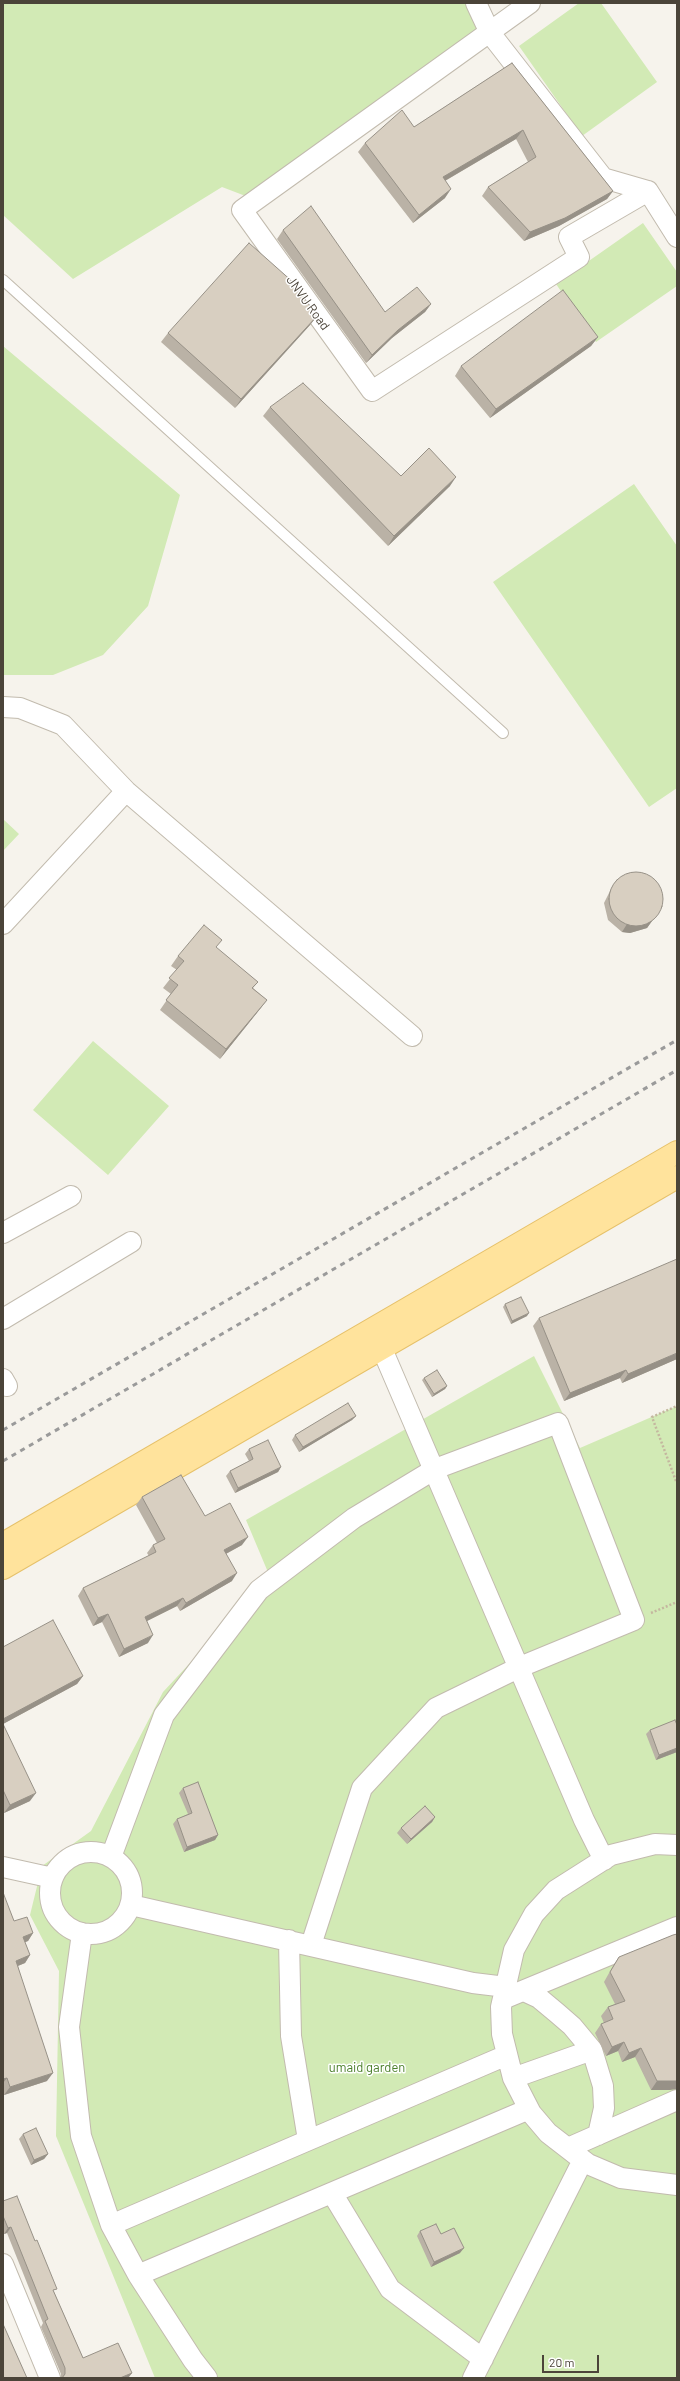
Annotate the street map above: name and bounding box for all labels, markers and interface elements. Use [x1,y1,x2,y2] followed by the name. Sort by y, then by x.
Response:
[283,273,333,333] street label: JNVU Road
[329,2060,405,2076] park label: umaid garden
[544,2347,601,2373] scale bar
[549,2355,575,2369] text: 20 m

